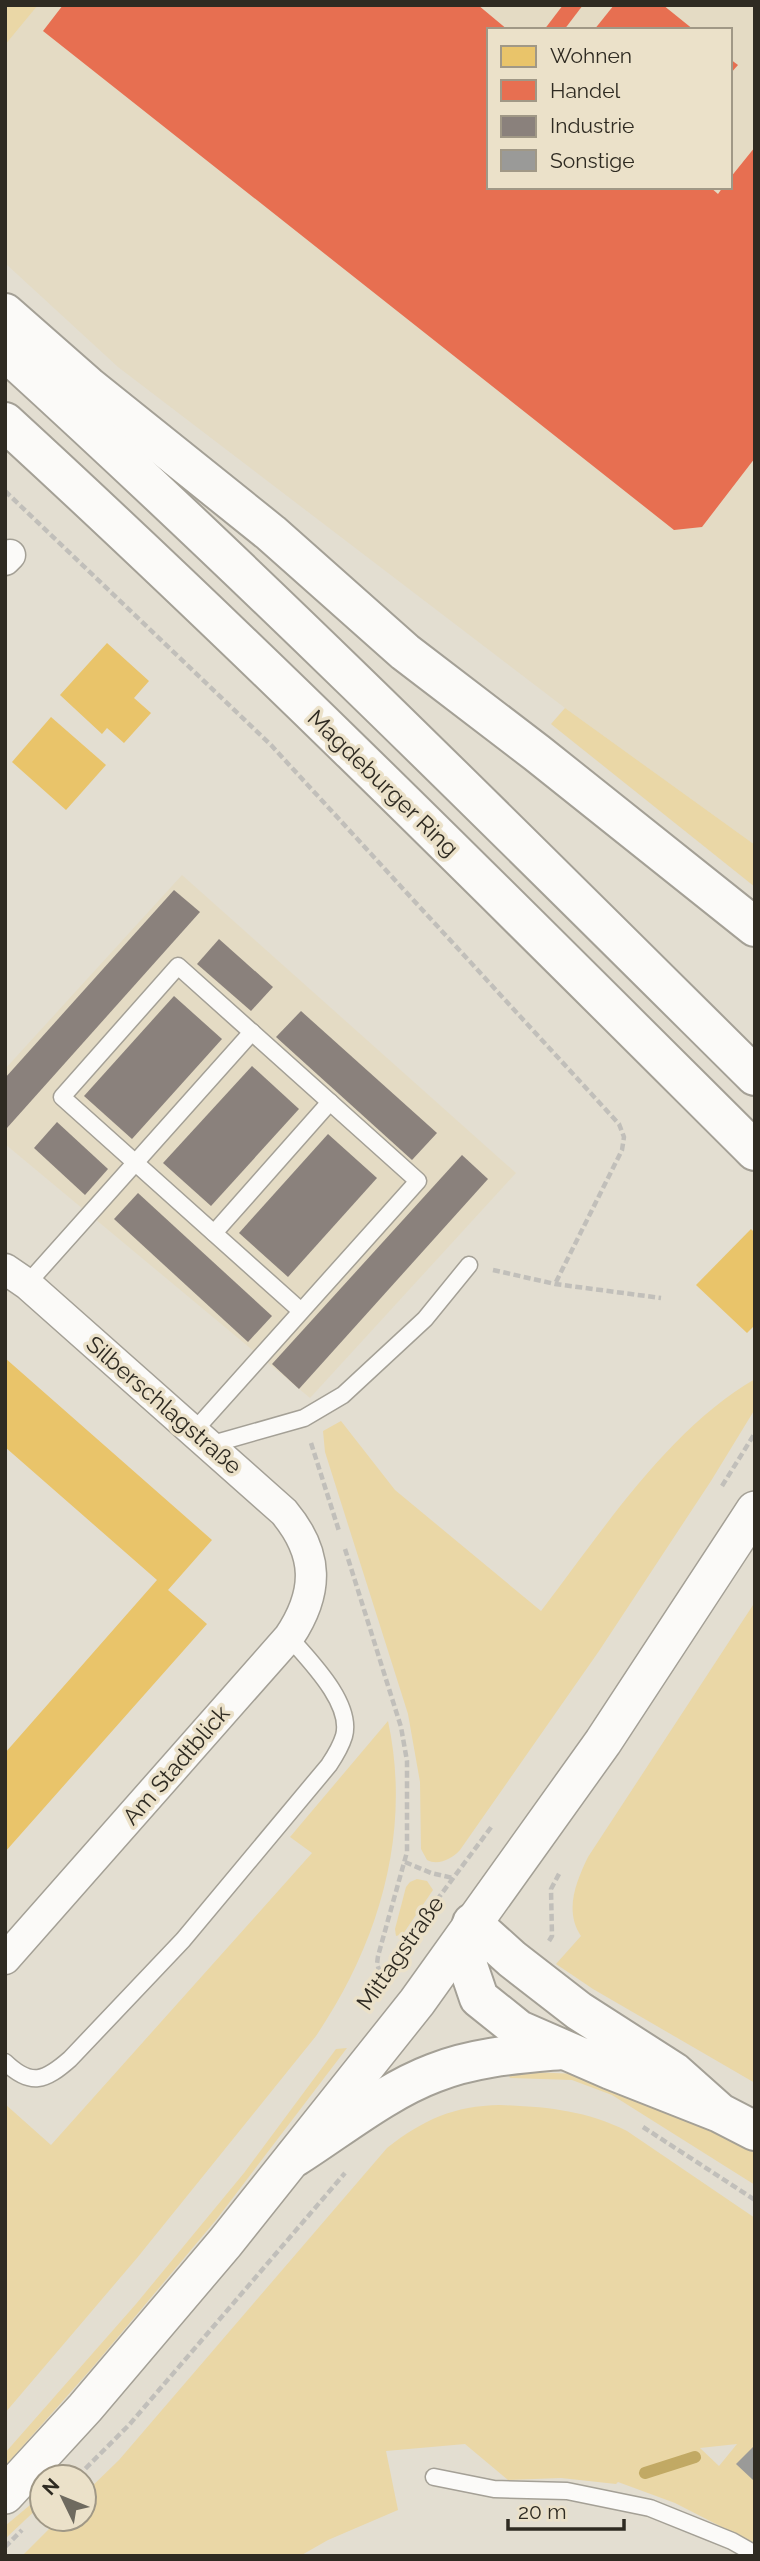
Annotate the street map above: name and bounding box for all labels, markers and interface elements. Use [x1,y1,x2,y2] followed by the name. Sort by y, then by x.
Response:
[487,28,732,189] legend
[550,43,632,68] text: Wohnen
[550,78,620,103] text: Handel
[550,113,634,138] text: Industrie
[550,148,635,173] text: Sonstige
[302,704,464,861] street label: Magdeburger Ring
[81,1330,247,1479] street label: Silberschlagstraße
[117,1700,235,1830] street label: Am Stadtblick
[350,1891,449,2015] street label: Mittagstraße
[28,2463,98,2533] north arrow
[38,2474,64,2499] text: N
[508,2488,624,2532] scale bar
[518,2499,566,2524] text: 20 m

